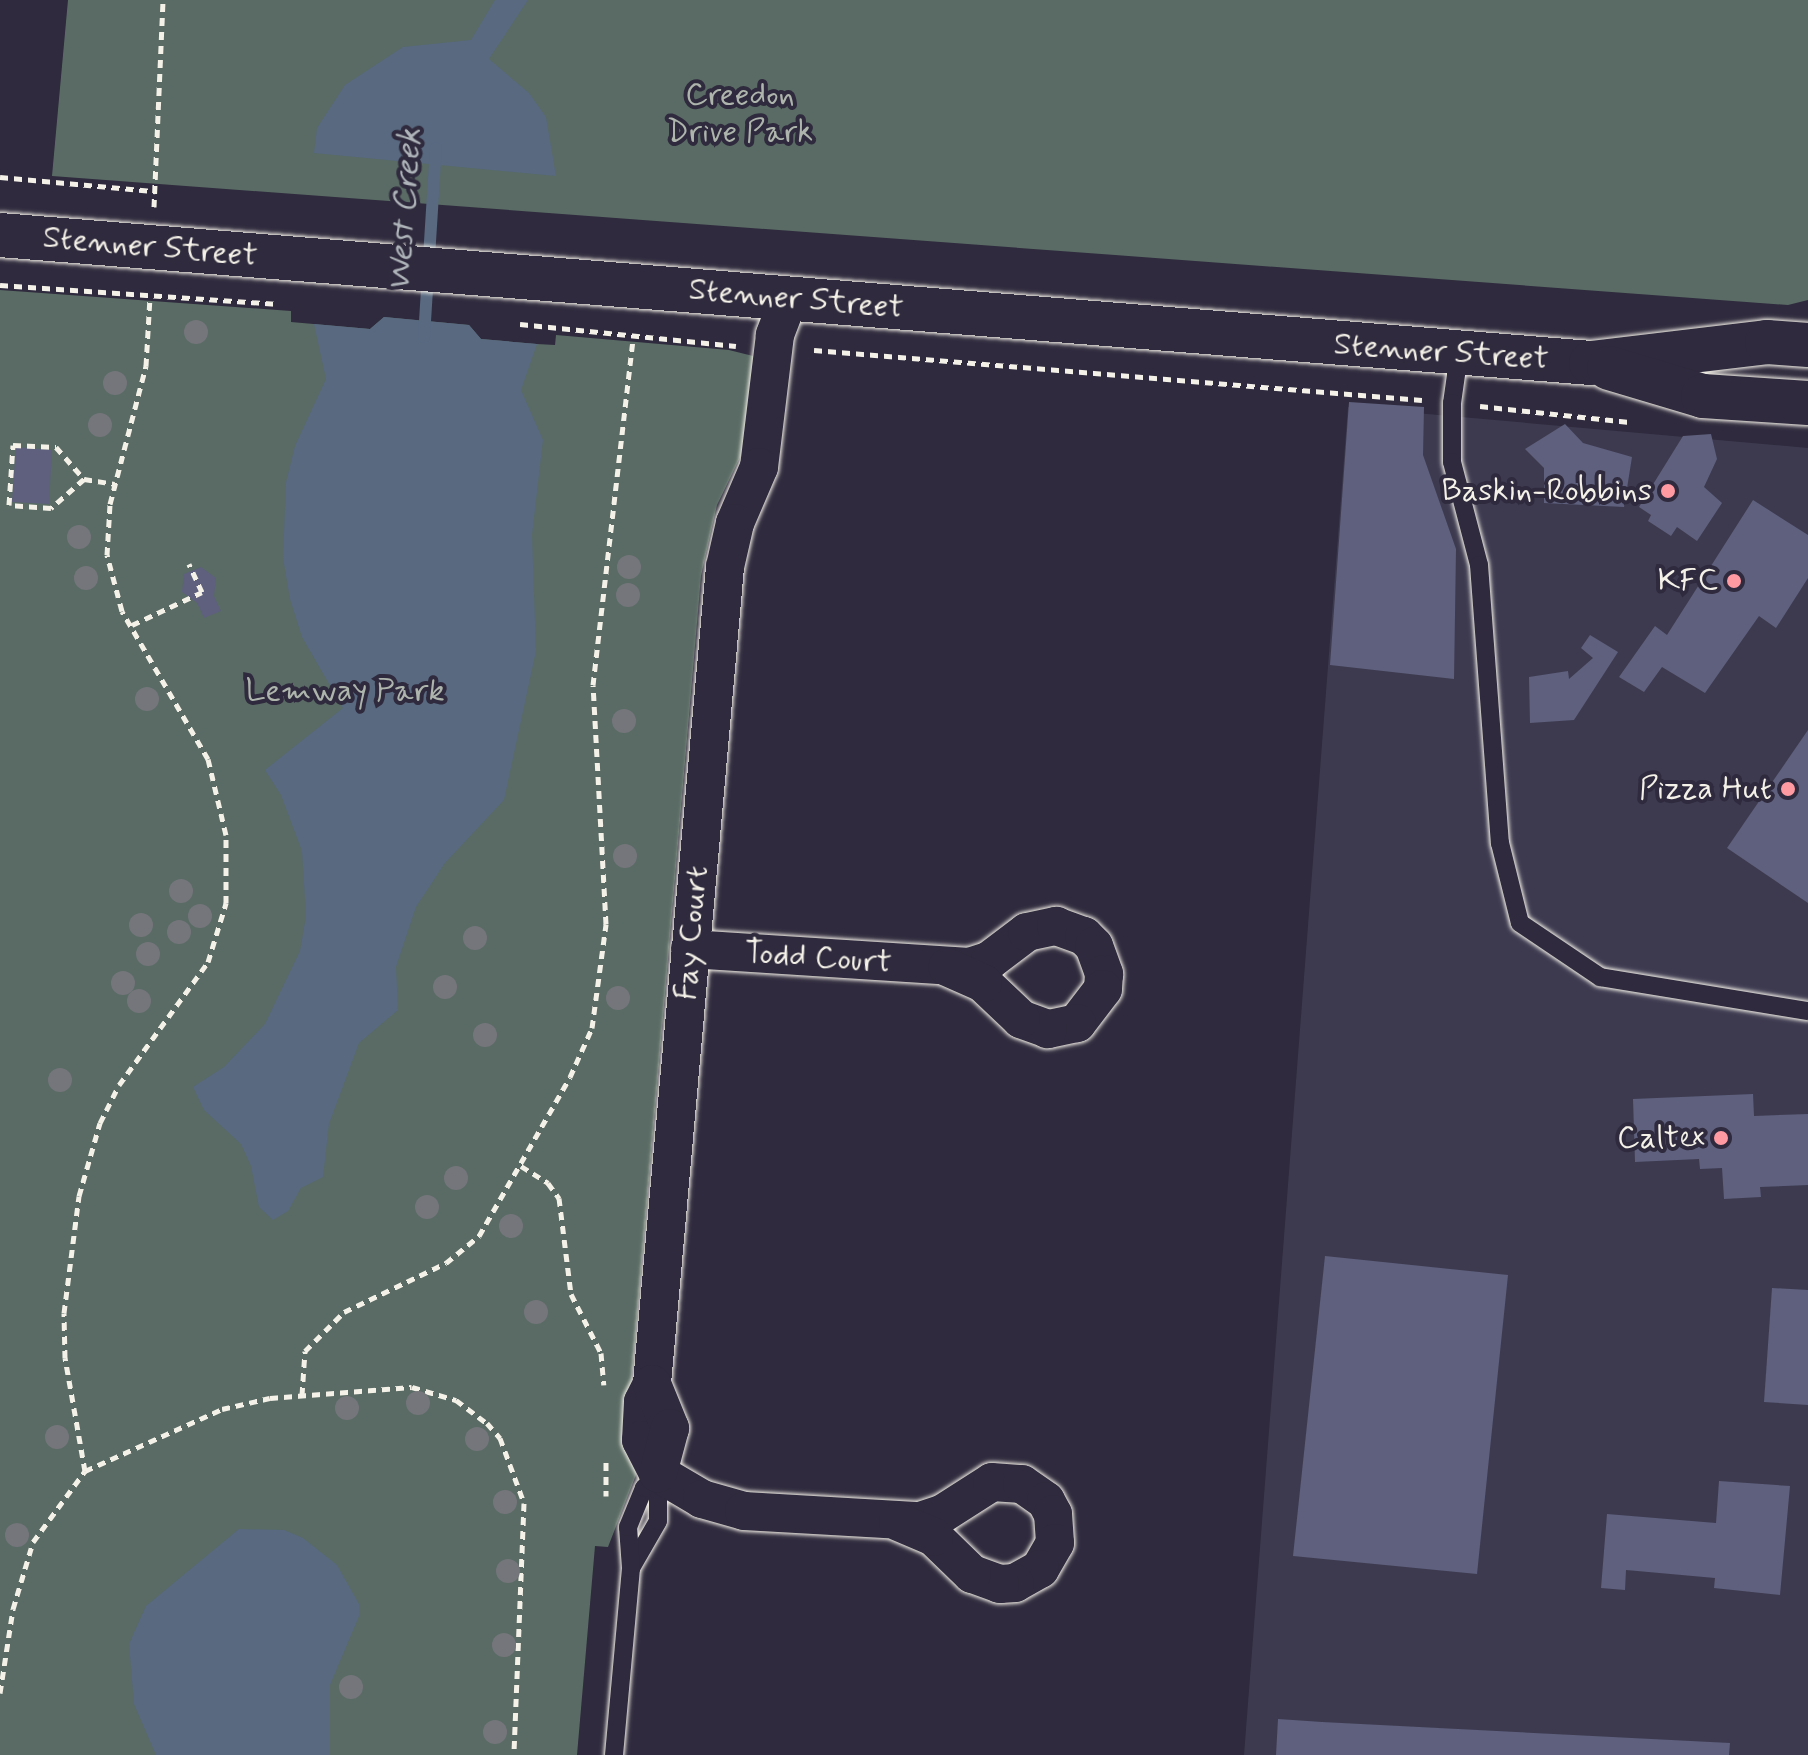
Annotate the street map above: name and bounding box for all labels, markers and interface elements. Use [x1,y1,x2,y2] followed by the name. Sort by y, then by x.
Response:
[669,77,811,152] park label: Creedon Drive Park
[379,127,431,293] water label: West Creek
[42,219,258,275] street label: Stenner Street
[688,271,904,327] street label: Stenner Street
[1333,325,1549,379] street label: Stenner Street
[1442,472,1652,510] place label: Baskin-Robbins
[1659,482,1677,500] marker: Baskin-Robbins
[1658,562,1718,600] place label: KFC
[1725,572,1743,590] marker: KFC
[248,672,442,710] park label: Lemway Park
[1642,770,1772,808] place label: Pizza Hut
[1779,780,1797,798] marker: Pizza Hut
[667,865,717,1001] street label: Fay Court
[743,934,893,982] street label: Todd Court
[1617,1119,1705,1157] place label: Caltex
[1712,1129,1730,1147] marker: Caltex

